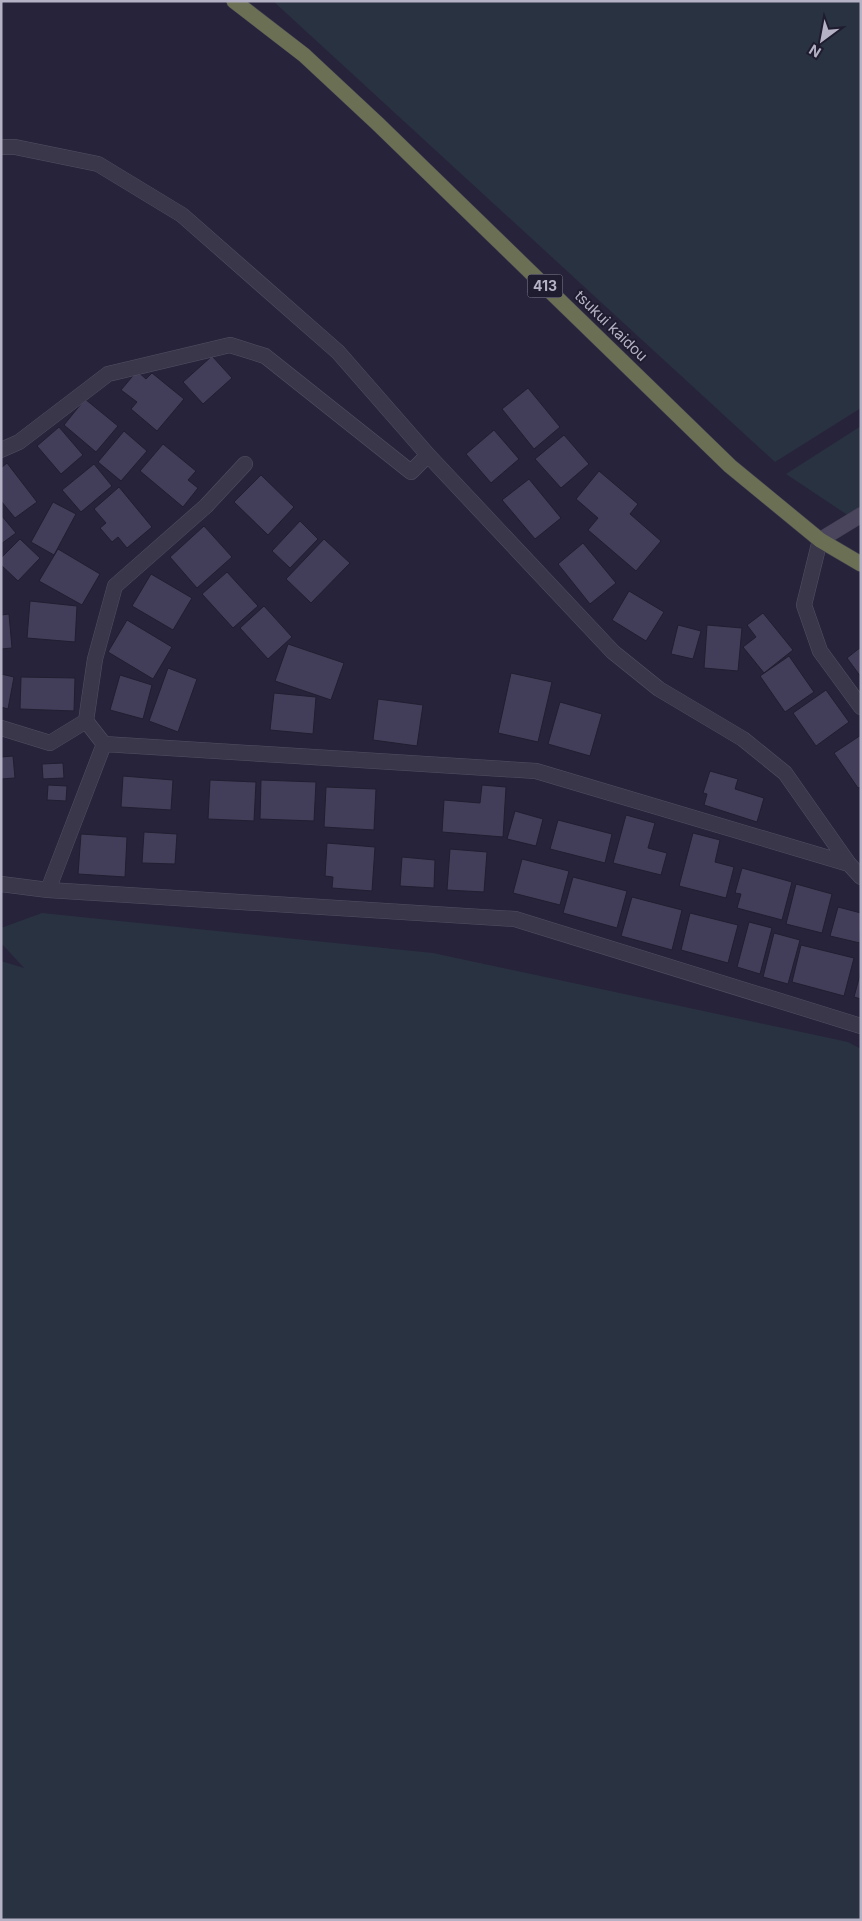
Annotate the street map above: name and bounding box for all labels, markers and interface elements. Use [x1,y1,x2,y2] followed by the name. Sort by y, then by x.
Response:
[797,15,847,65] north arrow
[806,41,824,61] text: N
[528,274,562,298] road number: 413
[571,286,652,365] street label: tsukui kaidou

